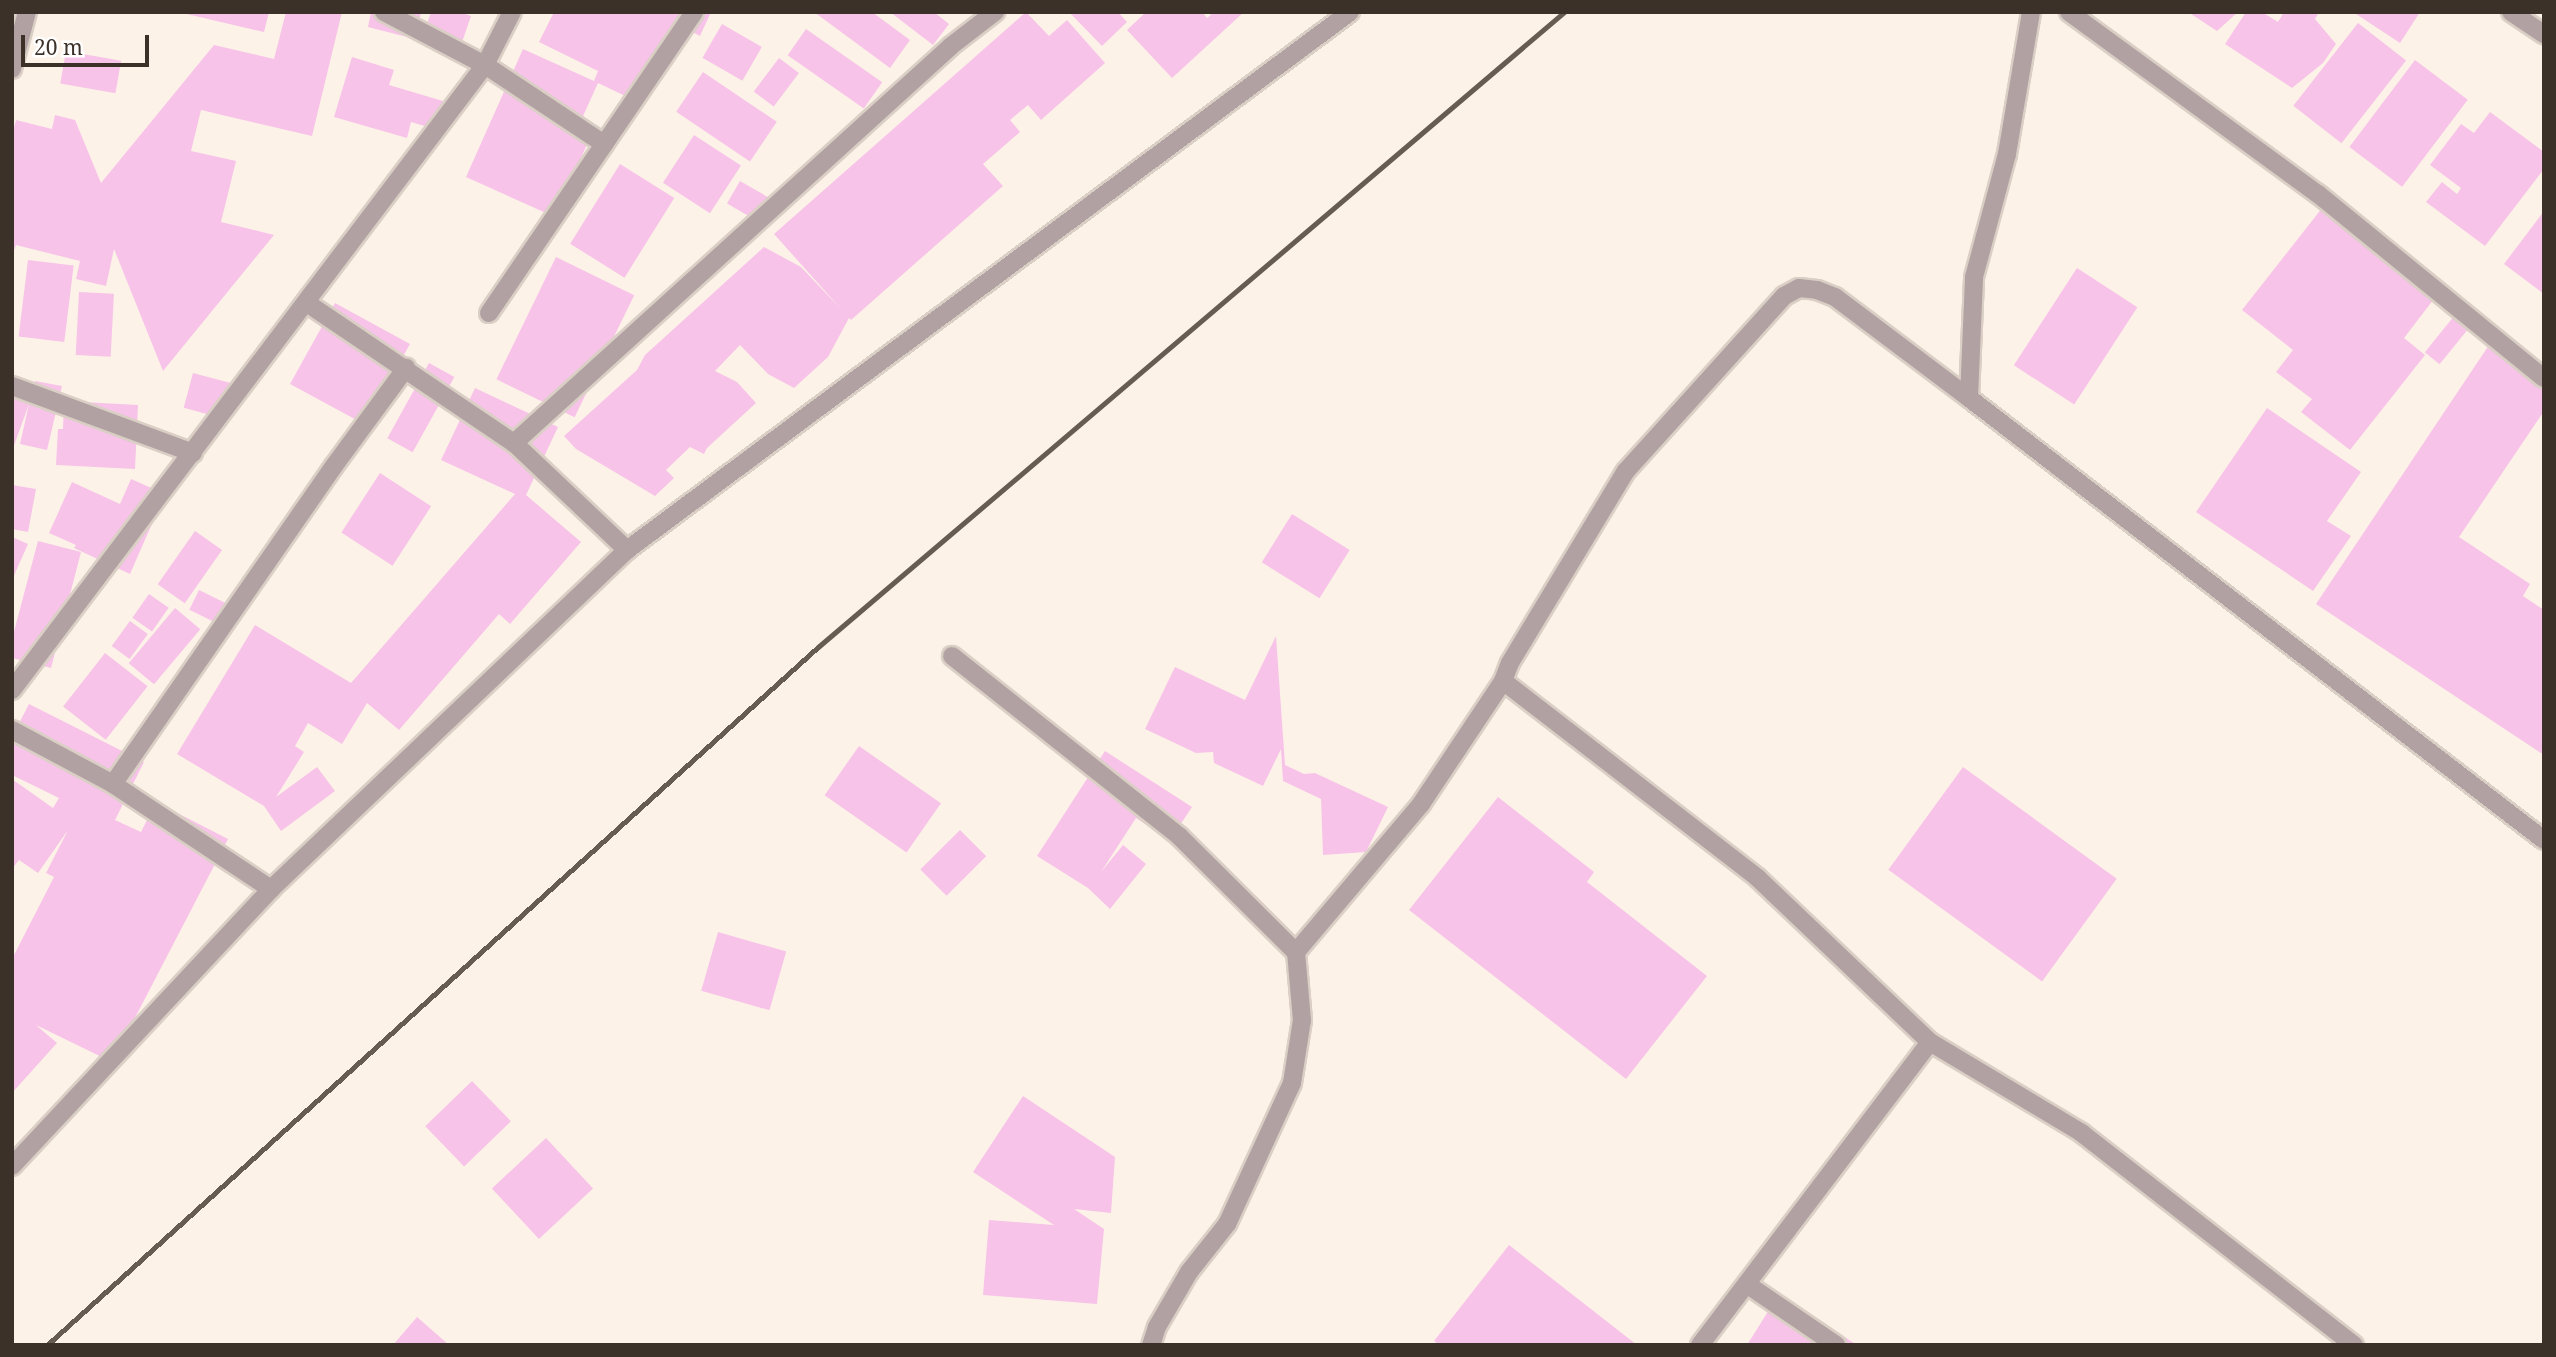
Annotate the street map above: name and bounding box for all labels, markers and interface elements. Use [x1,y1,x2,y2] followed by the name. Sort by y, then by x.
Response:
[24,21,152,65] scale bar
[34,33,83,61] text: 20 m

